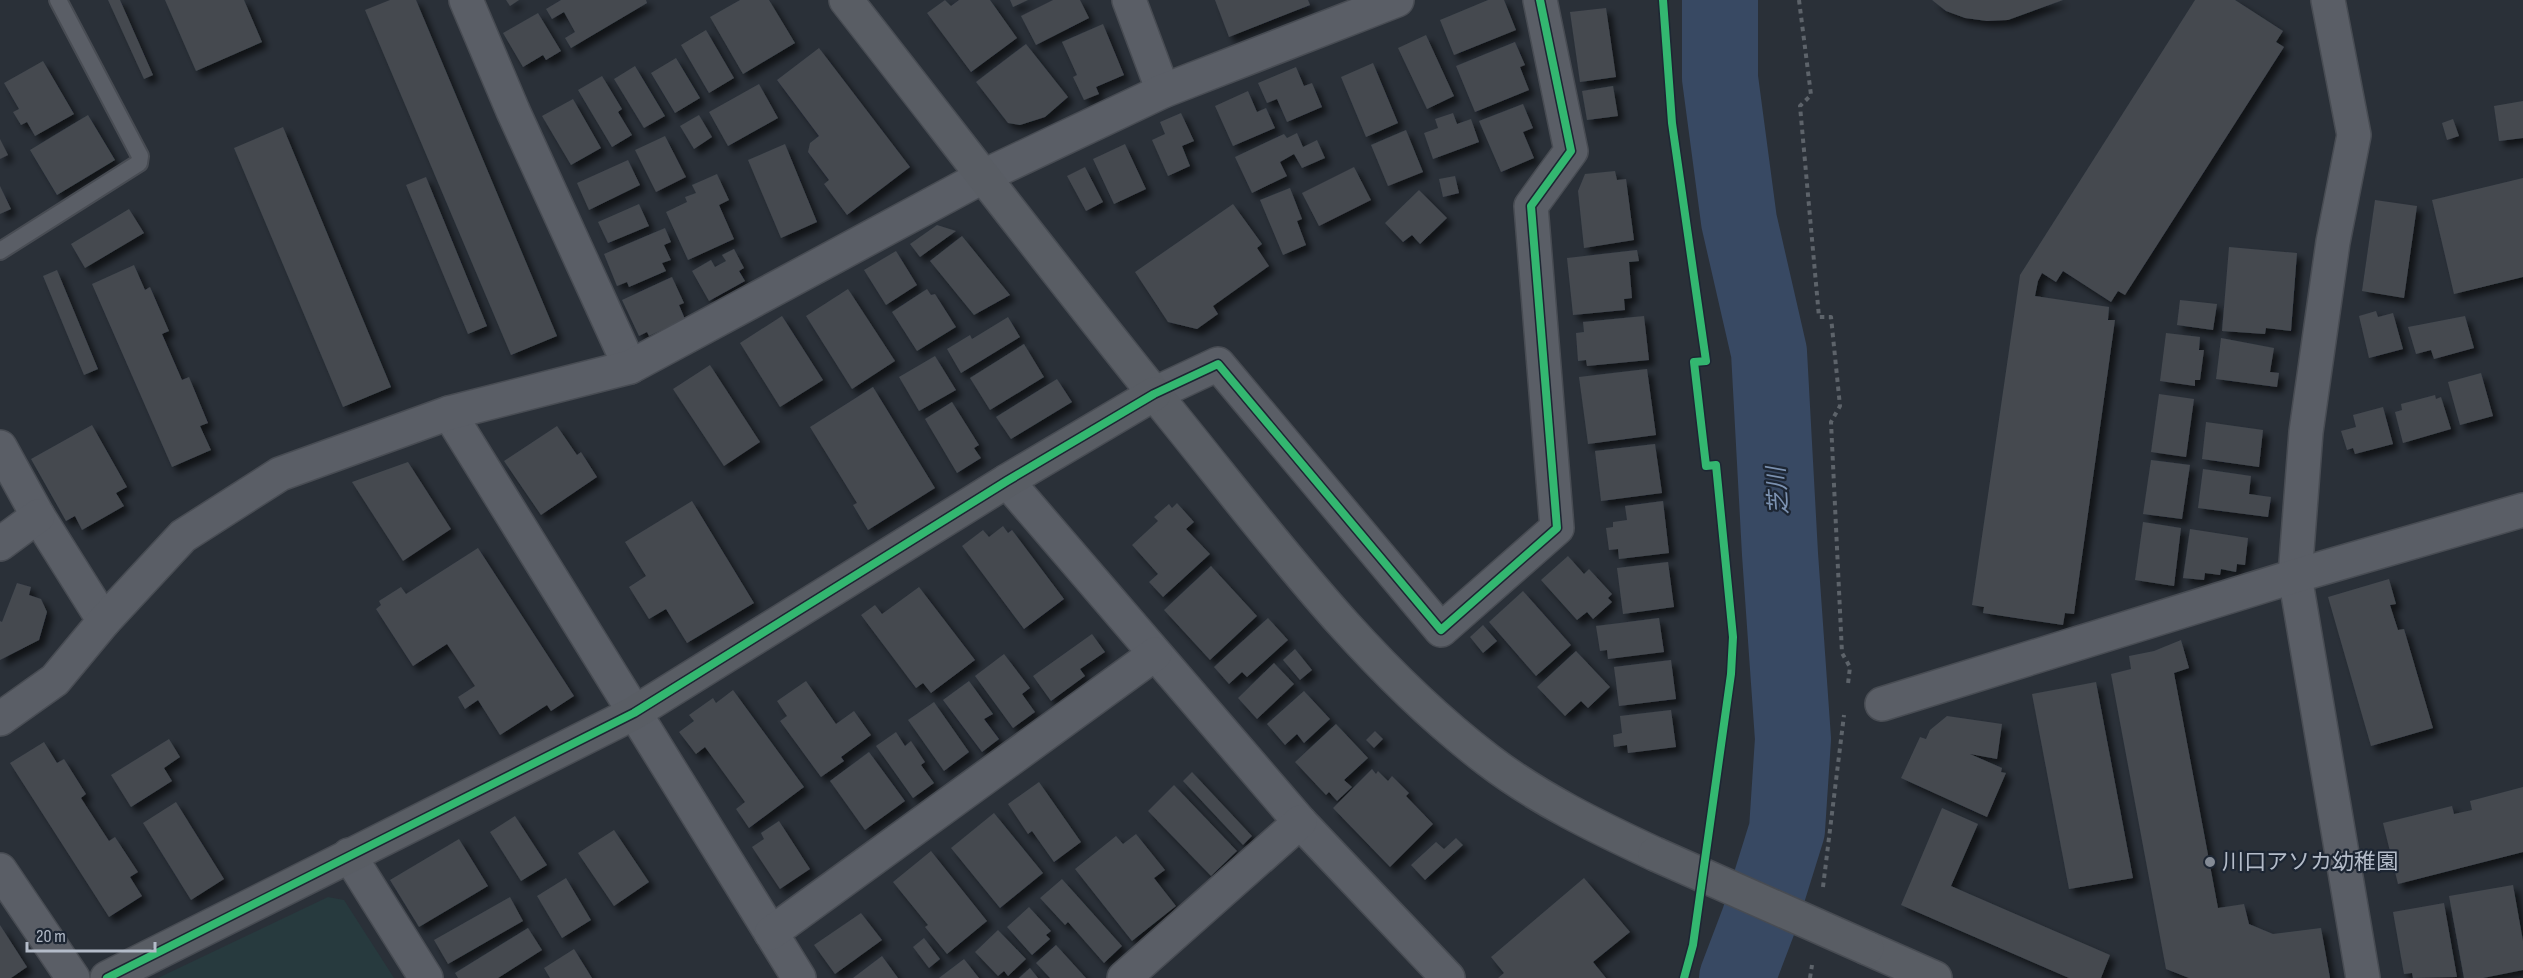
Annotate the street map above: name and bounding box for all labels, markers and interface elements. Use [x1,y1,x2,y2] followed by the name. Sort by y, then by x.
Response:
[1762,463,1794,516] water label: 芝川
[2222,849,2398,876] place label: 川口アソカ幼稚園
[2203,855,2217,869] marker: 川口アソカ幼稚園
[27,915,154,953] scale bar
[36,926,66,947] text: 20 m

